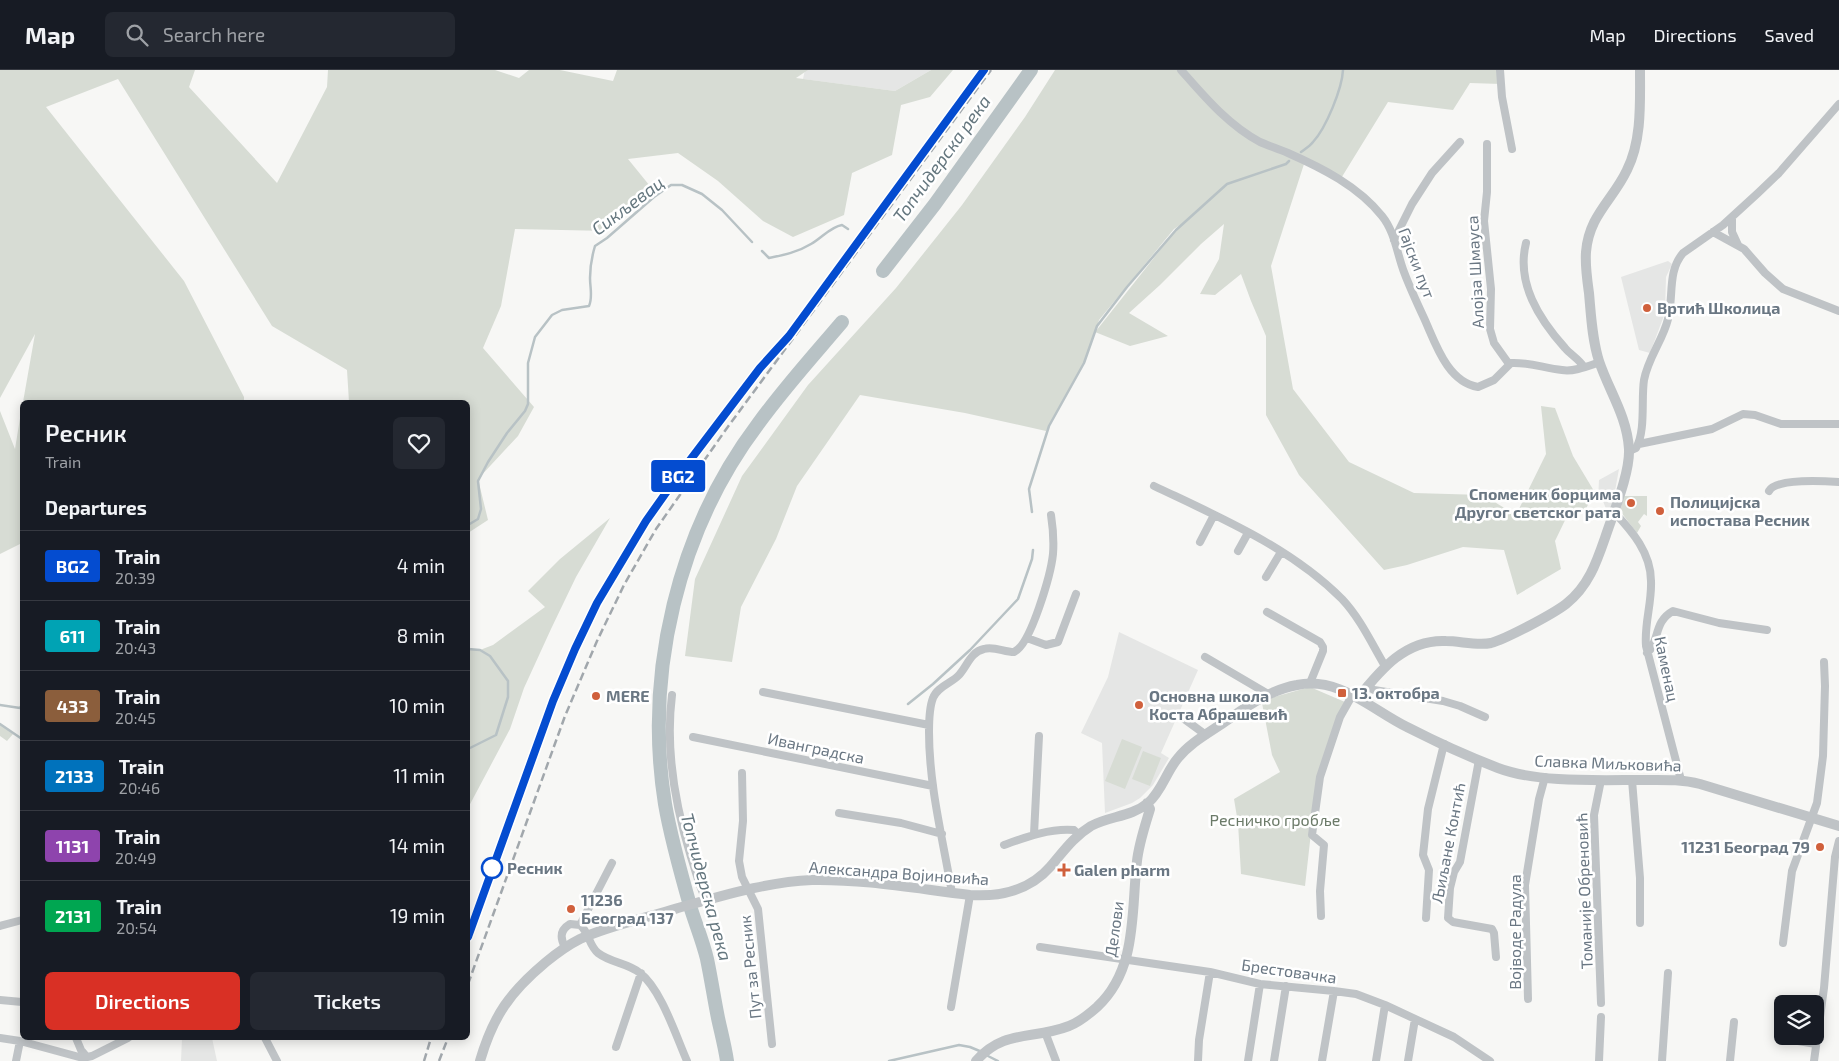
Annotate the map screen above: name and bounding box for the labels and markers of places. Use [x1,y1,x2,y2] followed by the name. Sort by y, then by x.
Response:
[1657,298,1780,317] place label: Вртић Школица
[1641,302,1653,314] marker: Вртић Школица
[1455,484,1621,521] place label: Споменик борцима Другог светског рата
[1670,492,1810,529] place label: Полицијска испостава Ресник
[1625,497,1637,509] marker: Споменик борцима Другог светског рата
[1654,505,1666,517] marker: Полицијска испостава Ресник
[1352,683,1440,702] place label: 13. октобра
[606,686,650,705] place label: MERE
[1149,686,1288,723] place label: Основна школа Коста Абрашевић
[1336,687,1348,699] marker: 13. октобра
[590,690,602,702] marker: MERE
[1133,699,1145,711] marker: Основна школа Коста Абрашевић
[1681,837,1810,856] place label: 11231 Београд 79
[1814,841,1826,853] marker: 11231 Београд 79
[481,857,503,879] marker: Ресник
[507,858,563,877] place label: Ресник
[1074,860,1170,879] place label: Galen pharm
[1058,864,1070,876] marker: Galen pharm
[581,890,674,927] place label: 11236 Београд 137
[565,903,577,915] marker: 11236 Београд 137

